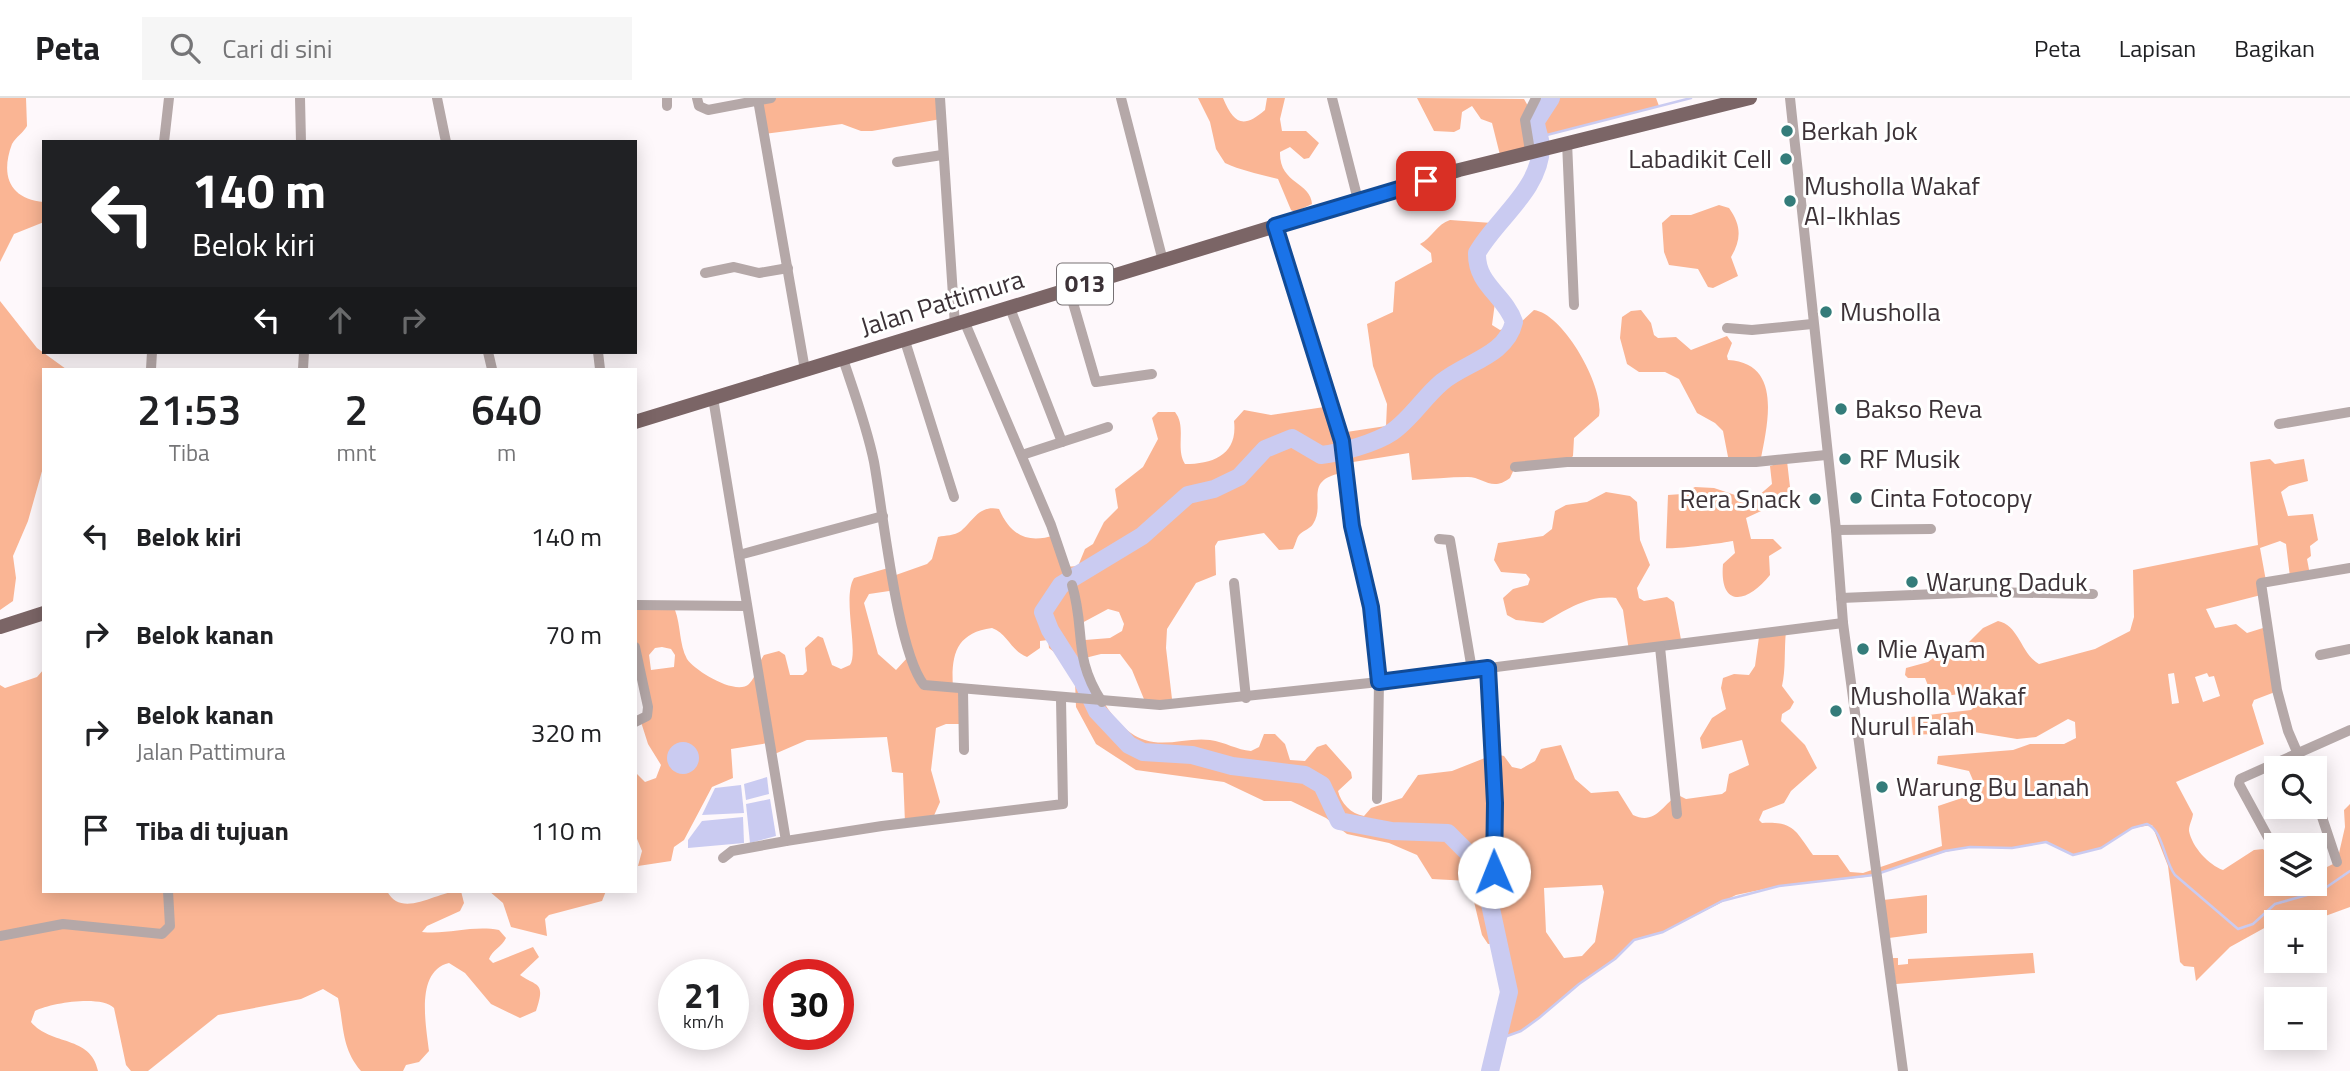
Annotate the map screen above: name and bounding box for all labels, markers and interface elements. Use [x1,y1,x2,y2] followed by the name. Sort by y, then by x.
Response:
[142,17,632,80] search box
[35,23,100,73] text: Peta
[166,29,204,67] icon: search
[222,29,332,68] text: Cari di sini
[2034,30,2081,66] text: Peta
[2119,30,2196,66] text: Lapisan
[2234,30,2315,66] text: Bagikan
[1801,111,1918,150] place label: Berkah Jok
[1779,123,1795,139] marker: Berkah Jok
[1628,139,1772,178] place label: Labadikit Cell
[1396,151,1456,211] pin
[1778,151,1794,167] marker: Labadikit Cell
[192,152,326,227] text: 140 m
[1407,162,1445,200] icon: arrive
[1804,166,1980,235] place label: Musholla Wakaf Al-Ikhlas
[77,168,168,259] icon: left
[1782,193,1798,209] marker: Musholla Wakaf Al-Ikhlas
[192,220,315,268] text: Belok kiri
[855,259,1028,346] street label: Jalan Pattimura
[1057,264,1113,304] road number: 013
[1840,292,1940,331] place label: Musholla
[248,301,286,339] icon: left
[321,301,359,339] icon: ahead
[394,301,432,339] icon: right
[1818,304,1834,320] marker: Musholla
[137,377,241,441] text: 21:53
[345,377,368,441] text: 2
[471,377,542,441] text: 640
[1855,389,1982,428] place label: Bakso Reva
[1833,401,1849,417] marker: Bakso Reva
[169,435,210,470] text: Tiba
[336,435,376,470] text: mnt
[497,435,516,470] text: m
[1859,439,1960,478] place label: RF Musik
[1837,451,1853,467] marker: RF Musik
[1870,478,2032,517] place label: Cinta Fotocopy
[1679,479,1801,518] place label: Rera Snack
[1848,490,1864,506] marker: Cinta Fotocopy
[1807,491,1823,507] marker: Rera Snack
[77,517,115,555] icon: left
[136,517,242,556] text: Belok kiri
[531,517,602,556] text: 140 m
[1926,562,2087,601] place label: Warung Daduk
[1904,574,1920,590] marker: Warung Daduk
[77,615,115,653] icon: right
[136,615,274,654] text: Belok kanan
[545,615,602,654] text: 70 m
[1877,629,1986,668] place label: Mie Ayam
[1855,641,1871,657] marker: Mie Ayam
[1850,676,2026,745] place label: Musholla Wakaf Nurul Falah
[136,695,274,734] text: Belok kanan
[1828,703,1844,719] marker: Musholla Wakaf Nurul Falah
[77,713,115,751] icon: right
[531,713,602,752] text: 320 m
[136,734,286,769] text: Jalan Pattimura
[2264,756,2327,1050] map controls
[2264,756,2327,819] button: search
[1896,767,2090,806] place label: Warung Bu Lanah
[1874,779,1890,795] marker: Warung Bu Lanah
[77,811,115,849] icon: arrive
[136,811,289,850] text: Tiba di tujuan
[531,811,602,850] text: 110 m
[2264,833,2327,896] button: layers
[1457,835,1531,909] position arrow
[2264,910,2327,973] button: +
[763,959,854,1050] speed limit sign: 30
[684,968,723,1022] text: 21
[2264,987,2327,1050] button: −
[683,1008,724,1035] text: km/h

